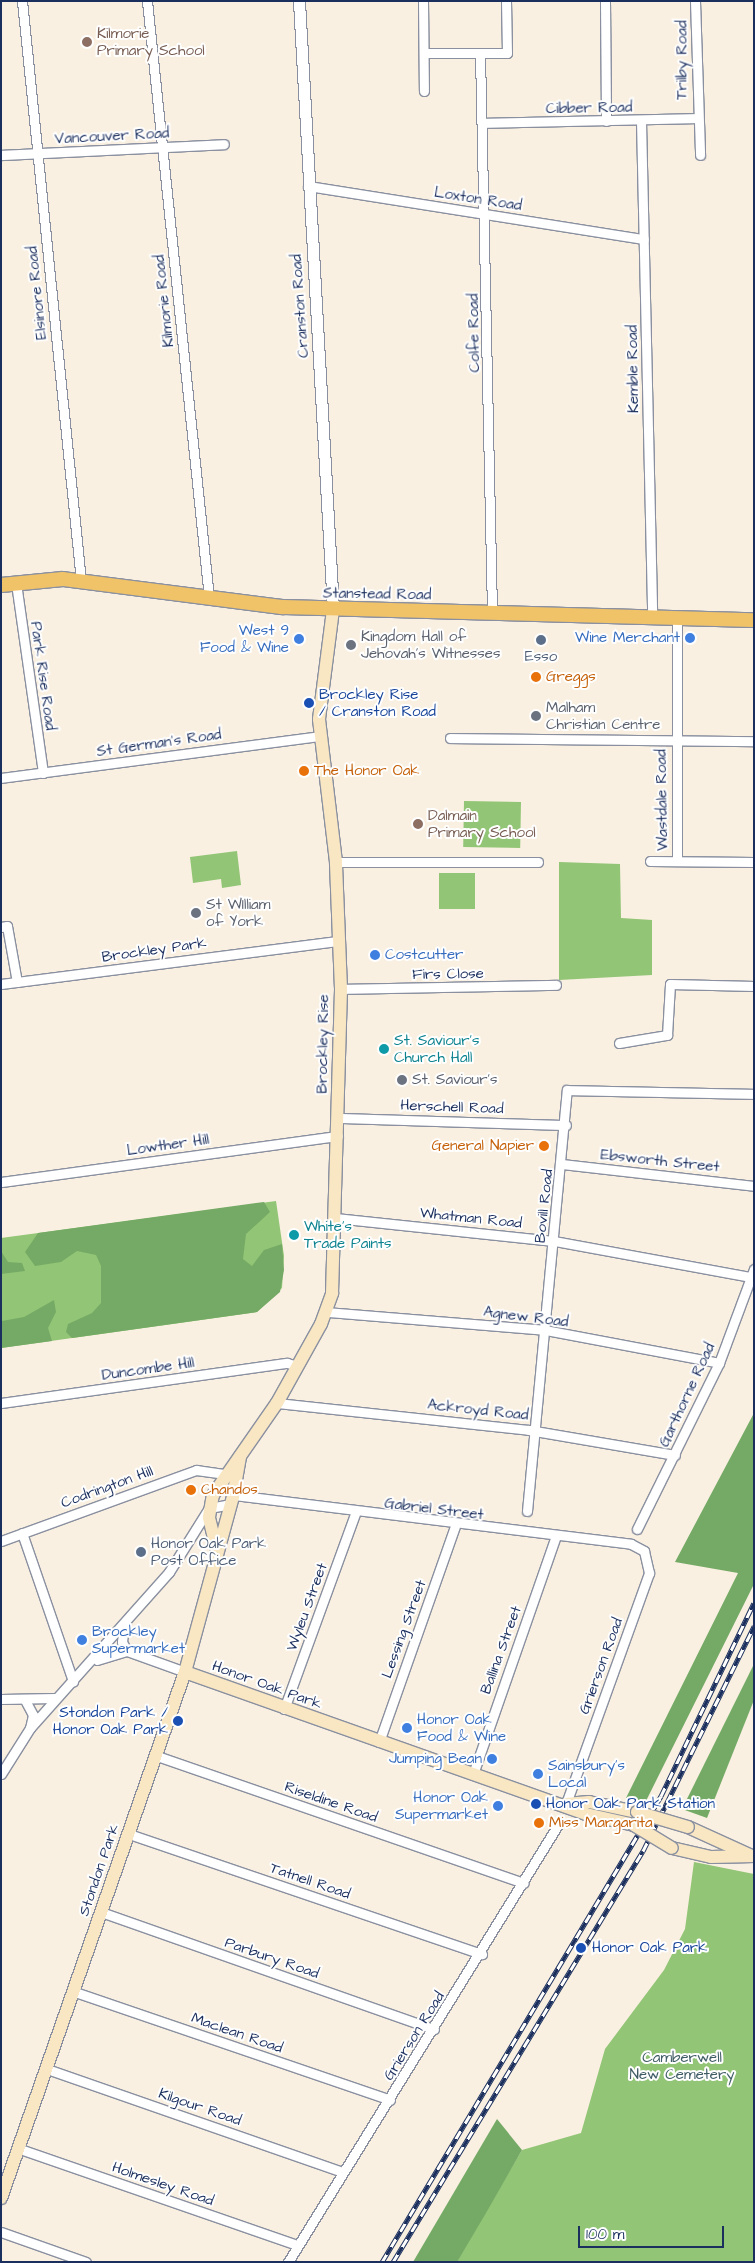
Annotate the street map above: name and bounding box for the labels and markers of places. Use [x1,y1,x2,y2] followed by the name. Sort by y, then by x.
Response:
[97,24,205,59] place label: Kilmorie Primary School
[81,36,93,48] marker: Kilmorie Primary School
[200,621,289,656] place label: West 9 Food & Wine
[361,627,500,662] place label: Kingdom Hall of Jehovah's Witnesses
[575,629,680,647] place label: Wine Merchant
[684,632,696,644] marker: Wine Merchant
[293,633,305,645] marker: West 9 Food & Wine
[535,634,547,646] marker: Esso
[345,639,357,651] marker: Kingdom Hall of Jehovah's Witnesses
[525,648,557,666] place label: Esso
[546,668,596,686] place label: Greggs
[530,671,542,683] marker: Greggs
[319,685,436,720] place label: Brockley Rise / Cranston Road
[303,697,315,709] marker: Brockley Rise / Cranston Road
[546,698,660,733] place label: Malham Christian Centre
[530,710,542,722] marker: Malham Christian Centre
[314,762,420,780] place label: The Honor Oak
[298,765,310,777] marker: The Honor Oak
[428,806,536,841] place label: Dalmain Primary School
[412,818,424,830] marker: Dalmain Primary School
[206,895,270,930] place label: St WIlliam of York
[190,907,202,919] marker: St WIlliam of York
[385,946,463,964] place label: Costcutter
[369,949,381,961] marker: Costcutter
[394,1031,479,1066] place label: St. Saviour's Church Hall
[378,1043,390,1055] marker: St. Saviour's Church Hall
[412,1071,497,1089] place label: St. Saviour's
[396,1074,408,1086] marker: St. Saviour's
[432,1137,534,1155] place label: General Napier
[538,1140,550,1152] marker: General Napier
[304,1217,392,1252] place label: White's Trade Paints
[288,1229,300,1241] marker: White's Trade Paints
[201,1481,258,1499] place label: Chandos
[185,1484,197,1496] marker: Chandos
[151,1534,266,1569] place label: Honor Oak Park Post Office
[135,1546,147,1558] marker: Honor Oak Park Post Office
[92,1622,185,1657] place label: Brockley Supermarket
[76,1634,88,1646] marker: Brockley Supermarket
[53,1703,168,1738] place label: Stondon Park / Honor Oak Park
[417,1710,506,1745] place label: Honor Oak Food & Wine
[172,1715,184,1727] marker: Stondon Park / Honor Oak Park
[401,1722,413,1734] marker: Honor Oak Food & Wine
[389,1750,482,1768] place label: Jumping Bean
[486,1753,498,1765] marker: Jumping Bean
[548,1756,625,1791] place label: Sainsbury's Local
[532,1768,544,1780] marker: Sainsbury's Local
[395,1788,488,1823] place label: Honor Oak Supermarket
[546,1795,715,1813] place label: Honor Oak Park Station
[530,1798,542,1810] marker: Honor Oak Park Station
[492,1800,504,1812] marker: Honor Oak Supermarket
[549,1814,653,1832] place label: Miss Margarita
[533,1817,545,1829] marker: Miss Margarita
[592,1939,707,1957] place label: Honor Oak Park
[574,1941,588,1955] marker: Honor Oak Park

